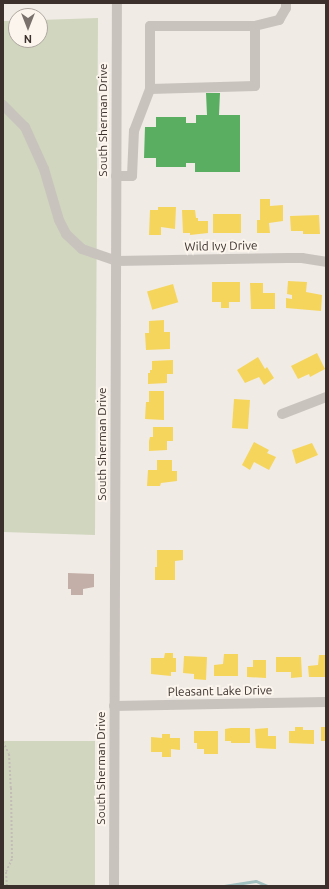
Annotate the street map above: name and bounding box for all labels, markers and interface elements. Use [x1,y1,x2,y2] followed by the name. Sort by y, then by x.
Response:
[8,8,48,48] north arrow
[24,33,32,45] text: N
[96,63,110,177] street label: South Sherman Drive
[184,238,258,254] street label: Wild Ivy Drive
[95,387,109,501] street label: South Sherman Drive
[168,683,272,699] street label: Pleasant Lake Drive
[94,711,108,825] street label: South Sherman Drive

